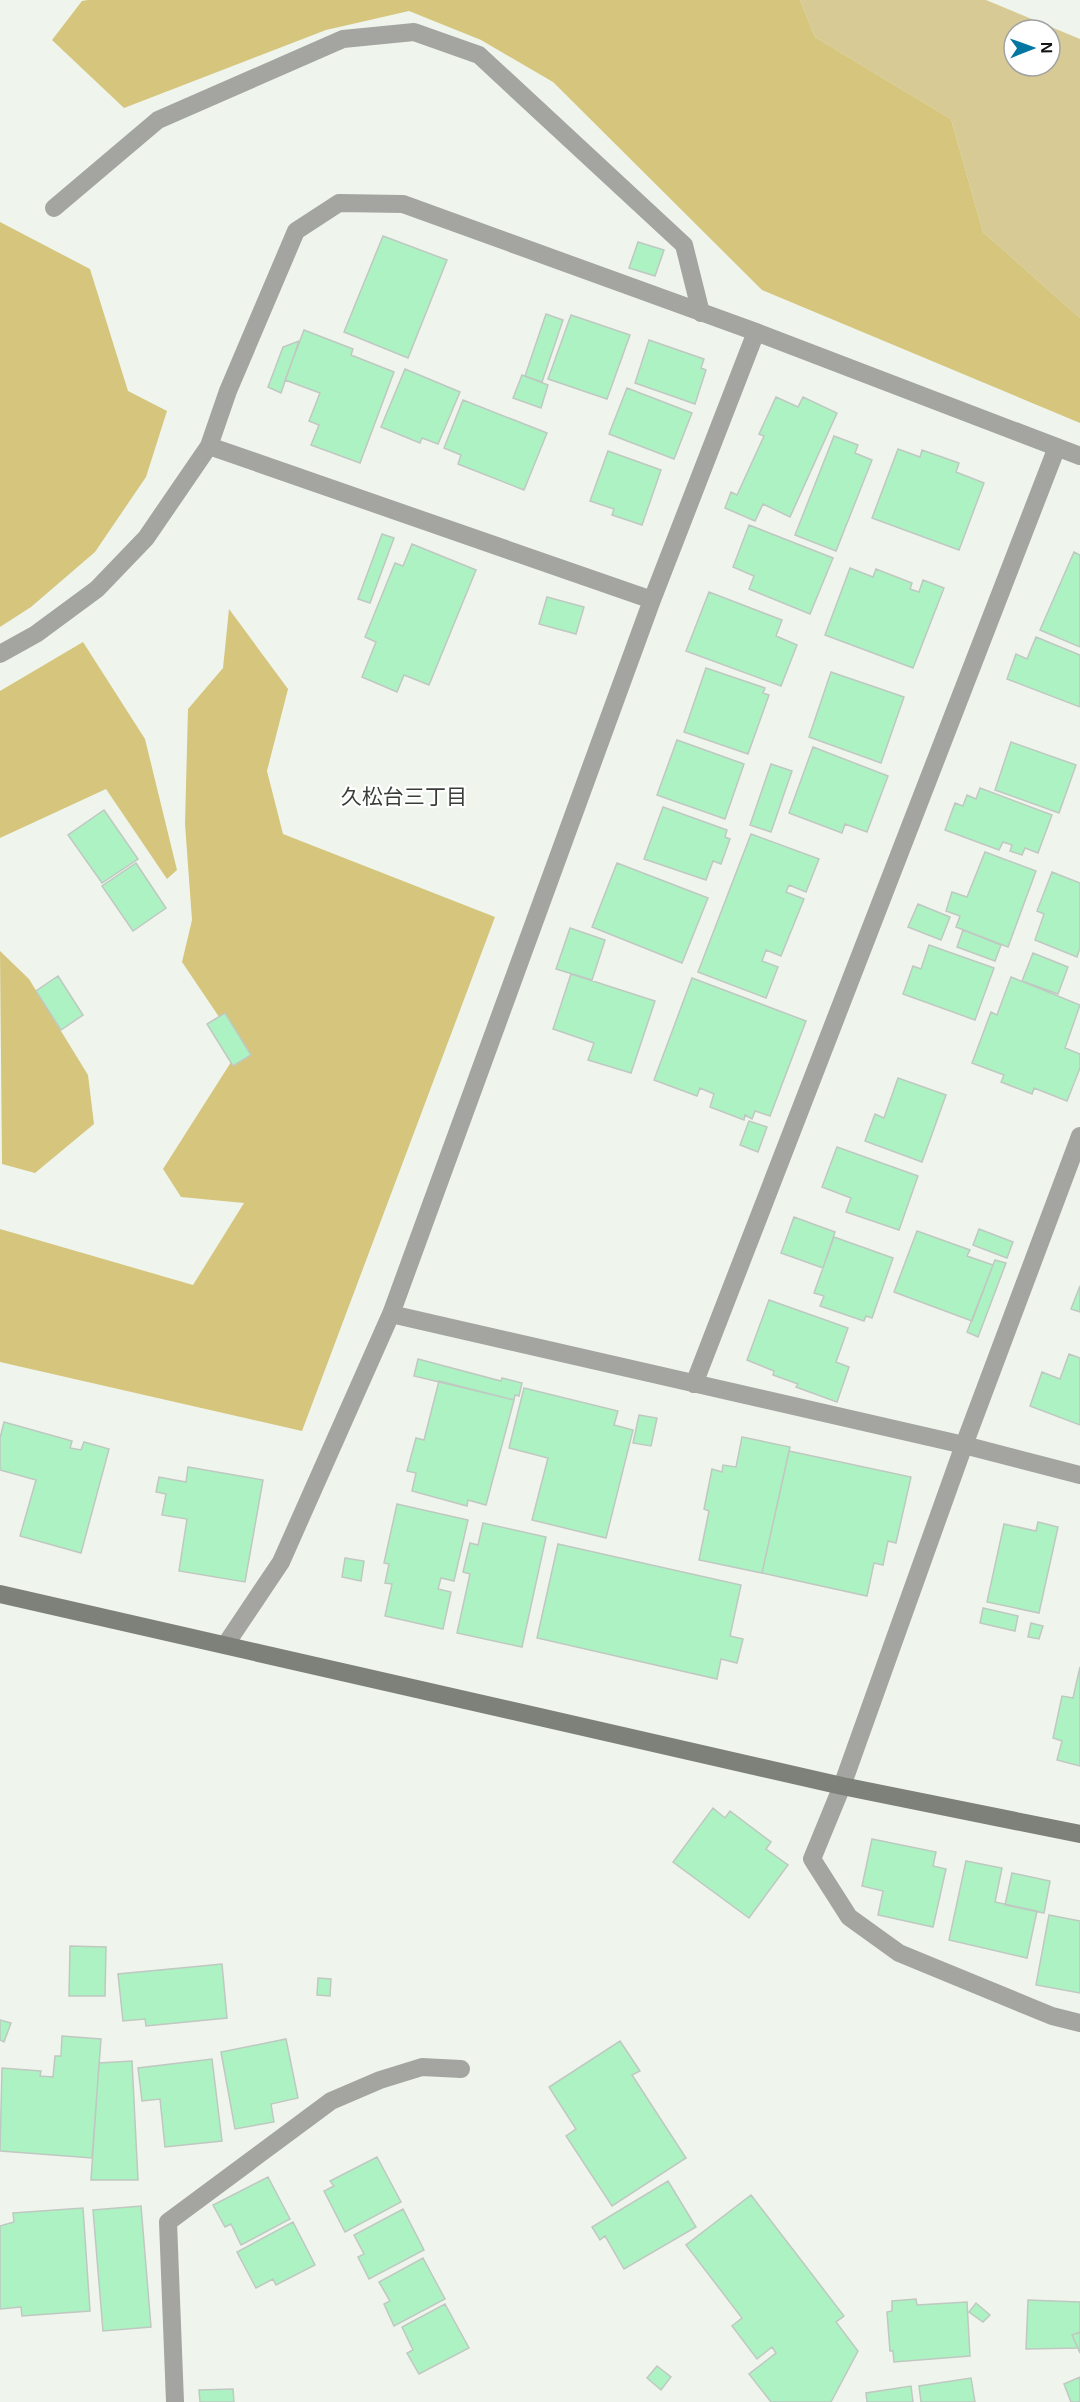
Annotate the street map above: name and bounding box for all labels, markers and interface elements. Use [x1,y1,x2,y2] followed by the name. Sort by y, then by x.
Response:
[1002,18,1062,78] north arrow
[1038,42,1055,54] text: N
[341,785,467,808] district label: 久松台三丁目

